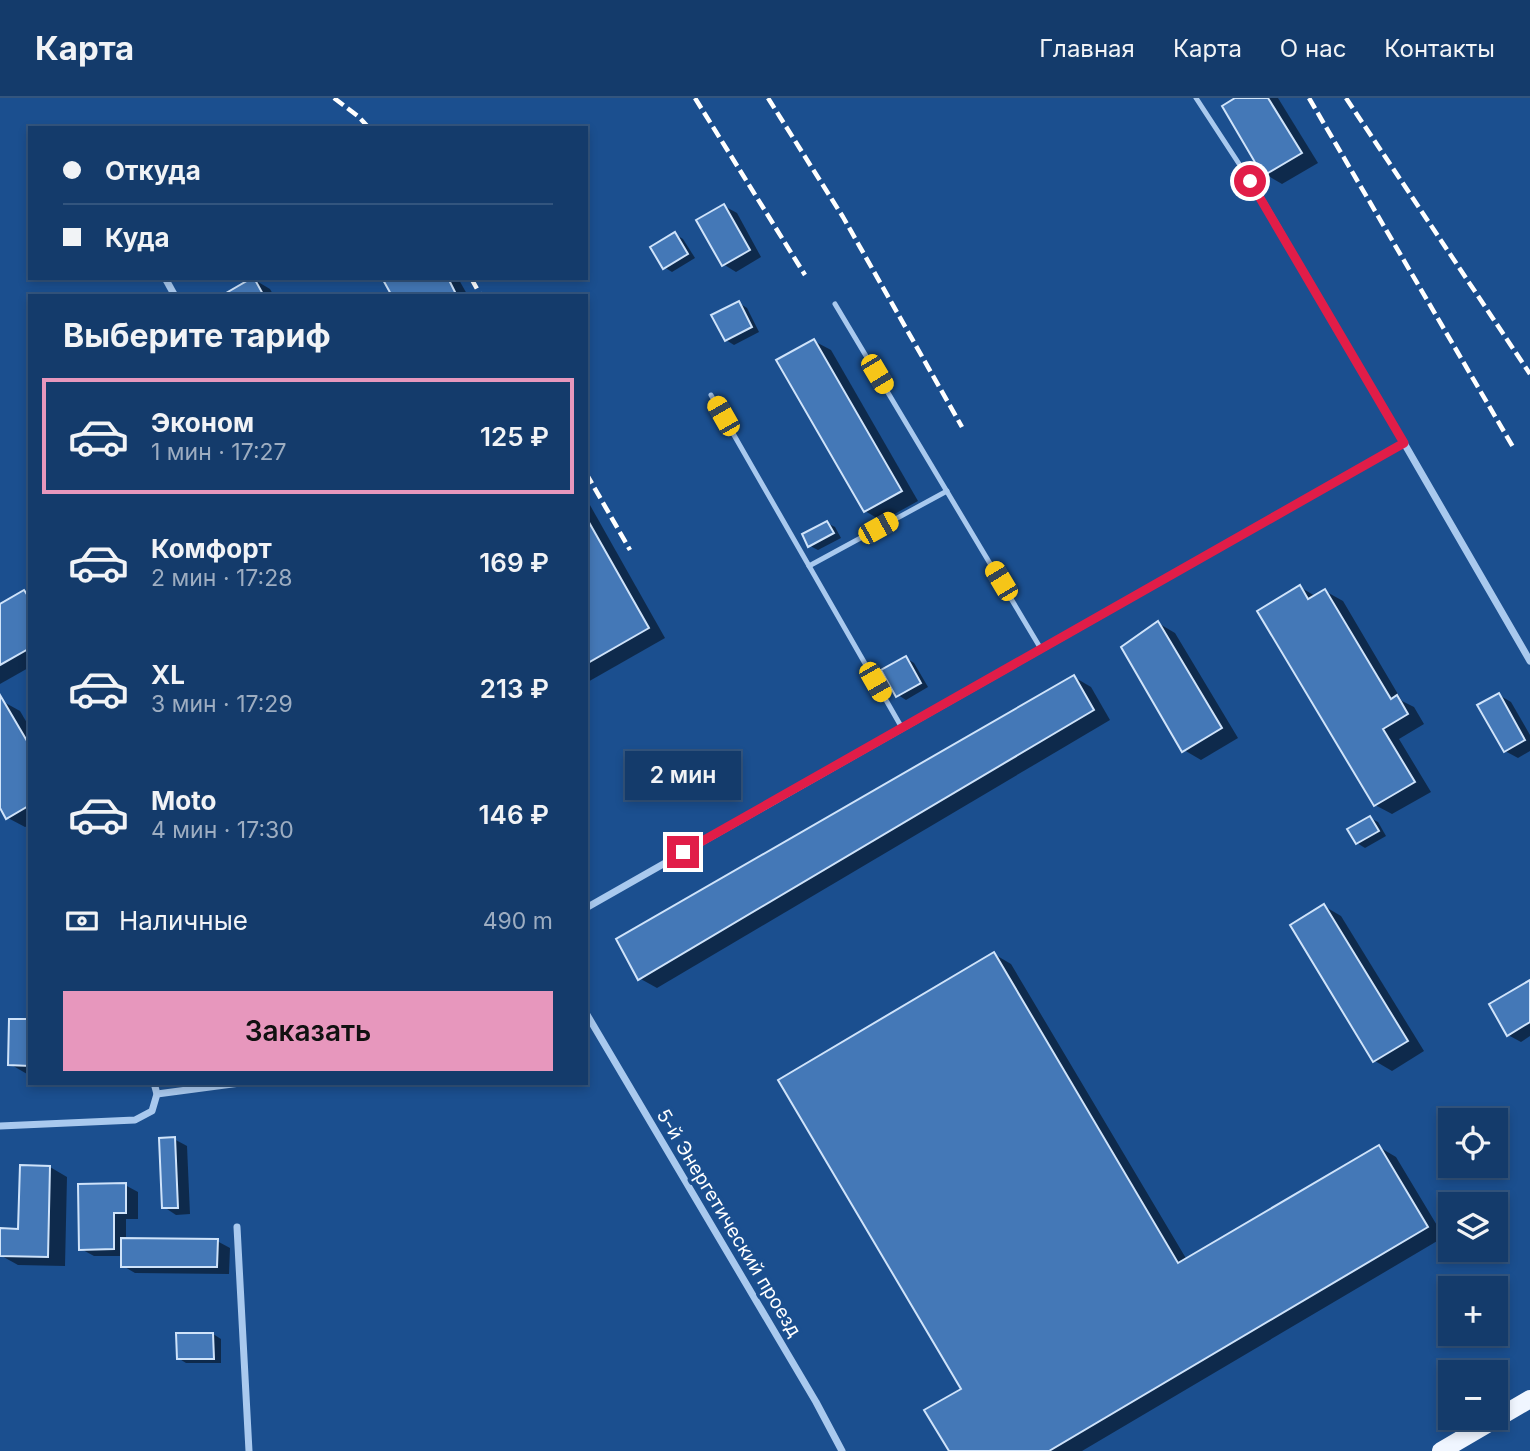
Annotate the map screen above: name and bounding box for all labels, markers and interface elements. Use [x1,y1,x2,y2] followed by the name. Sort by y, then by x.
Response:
[35,28,134,68] text: Карта
[1039,34,1135,63] text: Главная
[1173,34,1242,63] text: Карта
[1280,34,1346,63] text: О нас
[1384,34,1495,63] text: Контакты
[105,155,201,186] text: Откуда
[1234,165,1266,197] route start
[105,222,170,253] text: Куда
[63,316,331,355] text: Выберите тариф
[858,351,897,397] car
[704,393,743,439] car
[67,405,130,468] icon: car
[151,407,254,438] text: Эконом
[480,421,549,452] text: 125 ₽
[151,438,287,466] text: 1 мин · 17:27
[855,509,902,547] car
[67,531,130,594] icon: car
[151,533,272,564] text: Комфорт
[479,547,549,578] text: 169 ₽
[982,558,1021,604] car
[151,564,292,592] text: 2 мин · 17:28
[67,657,130,720] icon: car
[151,659,185,690] text: XL
[856,659,895,705] car
[480,673,549,704] text: 213 ₽
[151,690,293,718] text: 3 мин · 17:29
[625,750,741,800] callout: 2 мин
[650,761,716,789] text: 2 мин
[67,783,130,846] icon: car
[151,785,216,816] text: Moto
[479,799,549,830] text: 146 ₽
[151,816,294,844] text: 4 мин · 17:30
[667,836,699,868] route end
[63,902,101,940] icon: cash
[119,905,248,936] text: Наличные
[483,907,553,935] text: 490 m
[63,991,553,1071] button: Заказать
[652,1105,806,1341] street label: 5-й Энергетический проезд
[1438,1108,1508,1430] map controls
[1438,1108,1508,1178] button: locate
[1438,1192,1508,1262] button: layers
[1438,1276,1508,1346] button: +
[1438,1360,1508,1430] button: −

